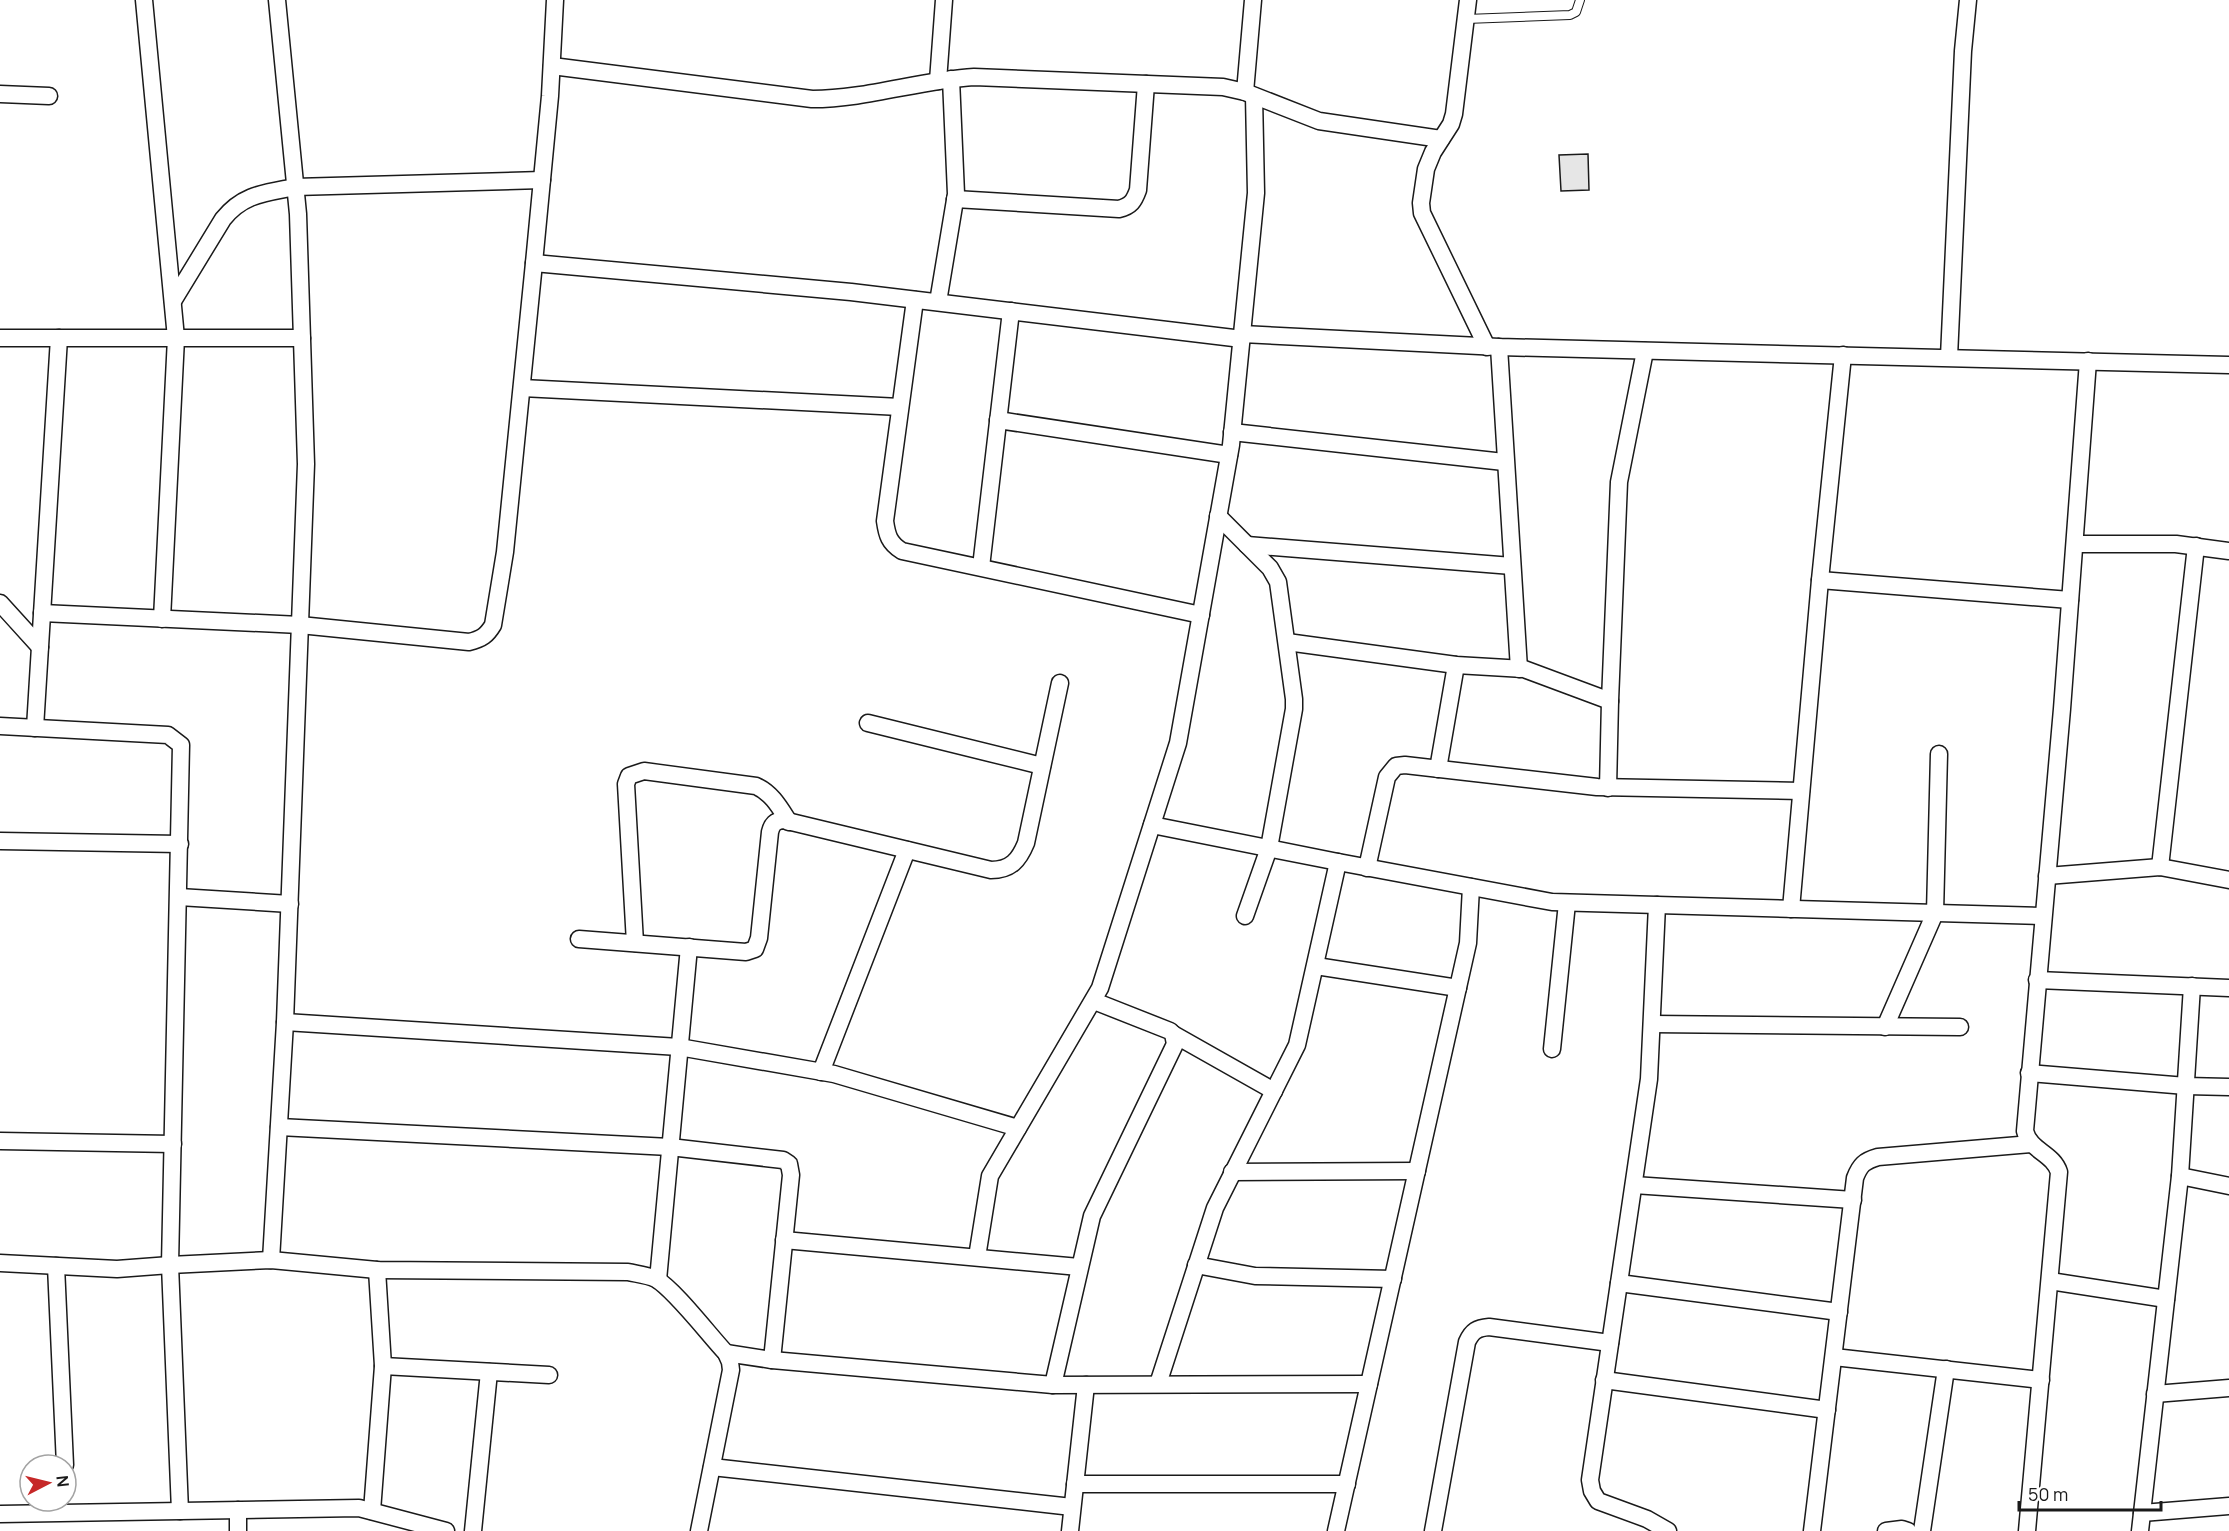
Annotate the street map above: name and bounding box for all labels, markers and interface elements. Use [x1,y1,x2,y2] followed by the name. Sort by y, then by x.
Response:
[18,1453,78,1513] north arrow
[51,1474,75,1488] text: N
[2019,1474,2162,1512] scale bar
[2028,1482,2068,1506] text: 50 m

